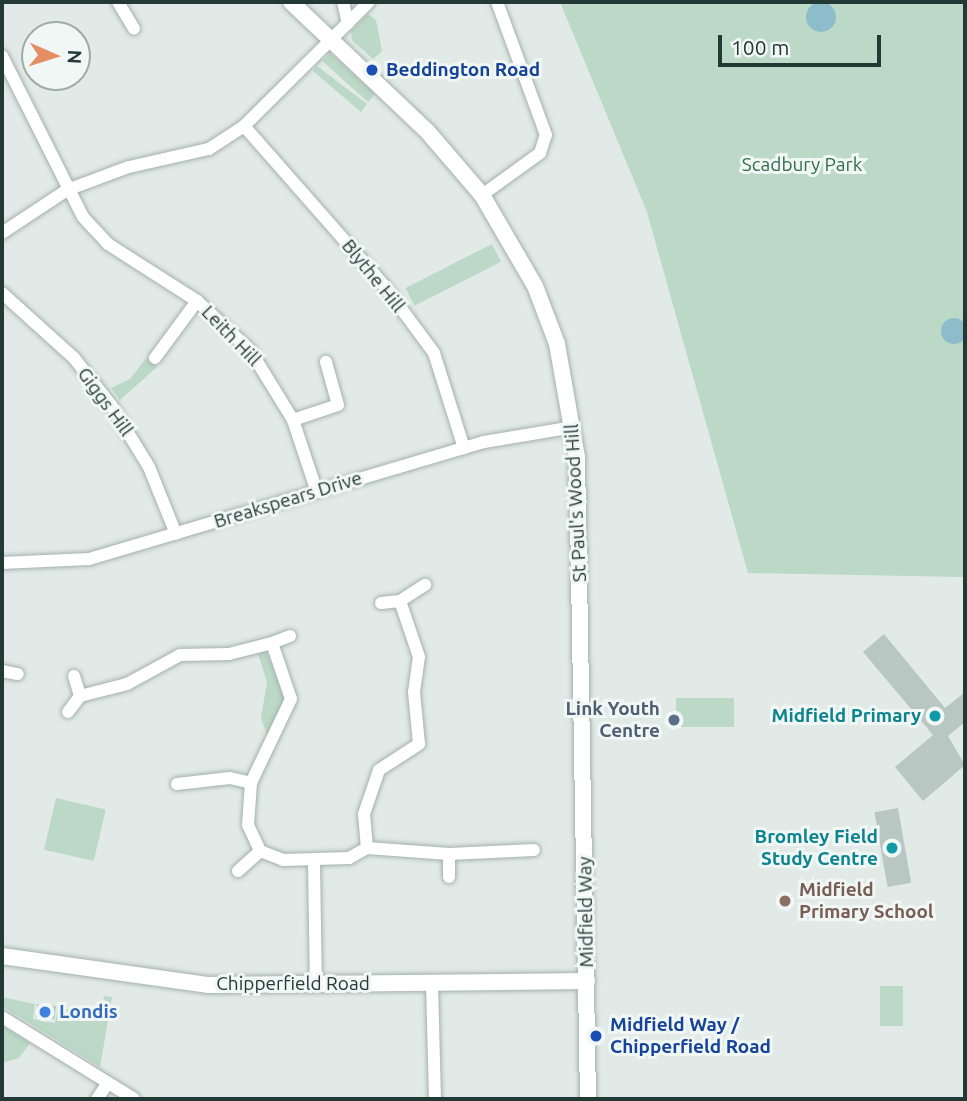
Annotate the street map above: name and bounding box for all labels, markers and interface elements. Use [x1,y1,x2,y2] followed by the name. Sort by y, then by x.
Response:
[21,21,91,91] north arrow
[722,21,885,65] scale bar
[731,35,789,59] text: 100 m
[64,49,86,65] text: N
[386,59,540,81] place label: Beddington Road
[364,62,380,78] marker: Beddington Road
[742,154,862,176] park label: Scadbury Park
[337,235,409,317] street label: Blythe Hill
[197,301,265,371] street label: Leith Hill
[72,363,138,441] street label: Giggs Hill
[560,423,592,583] street label: St Paul's Wood Hill
[211,467,365,533] street label: Breakspears Drive
[565,698,660,742] place label: Link Youth Centre
[772,705,921,727] place label: Midfield Primary
[927,708,943,724] marker: Midfield Primary
[666,712,682,728] marker: Link Youth Centre
[755,826,878,870] place label: Bromley Field Study Centre
[884,840,900,856] marker: Bromley Field Study Centre
[574,856,598,968] street label: Midfield Way
[799,879,934,923] place label: Midfield Primary School
[777,893,793,909] marker: Midfield Primary School
[216,973,370,995] street label: Chipperfield Road
[59,1001,118,1023] place label: Londis
[37,1004,53,1020] marker: Londis
[610,1014,771,1058] place label: Midfield Way / Chipperfield Road
[588,1028,604,1044] marker: Midfield Way / Chipperfield Road

